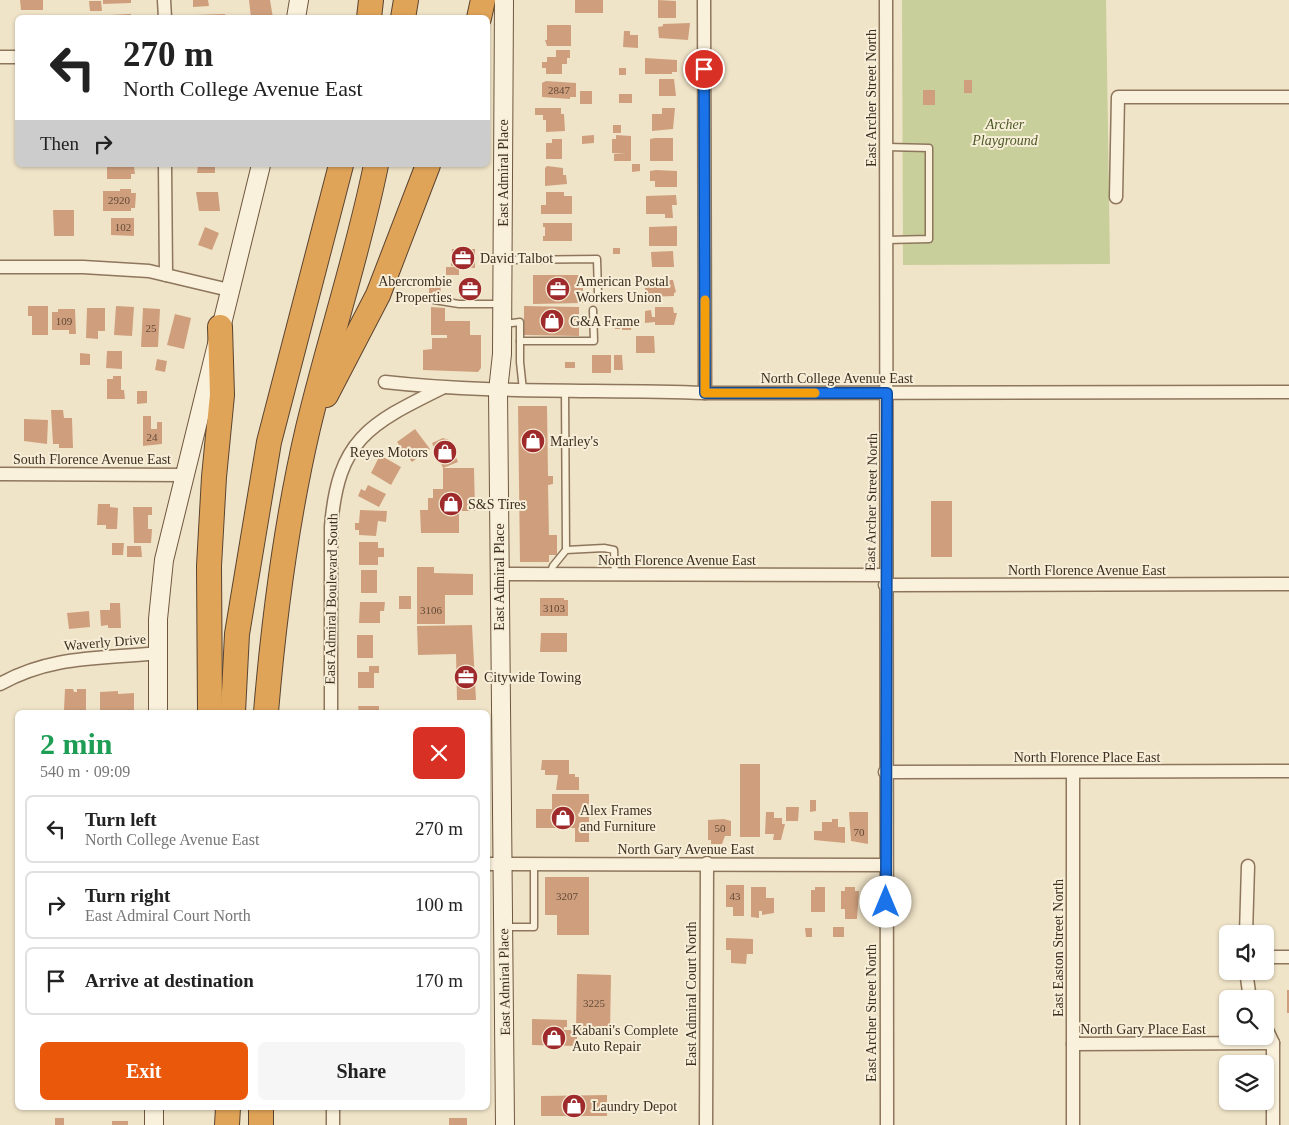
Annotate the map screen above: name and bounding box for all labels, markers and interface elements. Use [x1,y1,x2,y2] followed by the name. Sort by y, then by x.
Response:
[864,29,879,167] street label: East Archer Street North
[40,35,105,100] icon: left
[123,35,213,74] text: 270 m
[683,48,725,90] pin
[690,55,718,83] icon: arrive
[123,76,363,101] text: North College Avenue East
[548,84,571,96] house number: 2847
[971,117,1039,148] park label: Archer Playground
[496,119,511,227] street label: East Admiral Place
[89,130,117,158] icon: right
[40,133,79,154] text: Then
[108,194,131,206] house number: 2920
[115,221,131,233] house number: 102
[450,245,476,271] office icon: David Talbot
[480,251,553,266] place label: David Talbot
[378,274,452,305] place label: Abercrombie Properties
[576,274,669,305] place label: American Postal Workers Union
[457,276,483,302] office icon: Abercrombie Properties
[545,276,571,302] office icon: American Postal Workers Union
[539,308,565,334] shop icon: G&A Frame
[570,314,640,329] place label: G&A Frame
[56,315,73,327] house number: 109
[146,322,157,334] house number: 25
[761,371,913,386] street label: North College Avenue East
[520,428,546,454] shop icon: Marley's
[147,431,158,443] house number: 24
[863,433,880,571] street label: East Archer Street North
[550,434,598,449] place label: Marley's
[432,439,458,465] shop icon: Reyes Motors
[350,445,428,460] place label: Reyes Motors
[13,452,171,467] street label: South Florence Avenue East
[438,491,464,517] shop icon: S&S Tires
[468,497,526,512] place label: S&S Tires
[323,513,340,685] street label: East Admiral Boulevard South
[492,523,507,631] street label: East Admiral Place
[598,553,756,568] street label: North Florence Avenue East
[1008,563,1166,578] street label: North Florence Avenue East
[543,602,566,614] house number: 3103
[420,604,443,616] house number: 3106
[63,631,147,654] street label: Waverly Drive
[453,664,479,690] office icon: Citywide Towing
[484,670,581,685] place label: Citywide Towing
[40,727,113,760] text: 2 min
[413,727,465,779] button: close
[1014,750,1160,765] street label: North Florence Place East
[40,763,130,780] text: 540 m · 09:09
[580,803,656,834] place label: Alex Frames and Furniture
[550,805,576,831] shop icon: Alex Frames and Furniture
[85,809,157,830] text: Turn left
[42,815,70,843] icon: left
[415,818,463,839] text: 270 m
[715,822,726,834] house number: 50
[854,826,865,838] house number: 70
[85,831,259,848] text: North College Avenue East
[618,842,755,857] street label: North Gary Avenue East
[859,875,911,927] position arrow
[1051,879,1066,1017] street label: East Easton Street North
[85,885,170,906] text: Turn right
[556,890,579,902] house number: 3207
[730,890,741,902] house number: 43
[42,891,70,919] icon: right
[415,894,463,915] text: 100 m
[85,907,251,924] text: East Admiral Court North
[684,921,699,1067] street label: East Admiral Court North
[1219,925,1274,1110] map controls
[1219,925,1274,980] button: sound
[496,928,513,1036] street label: East Admiral Place
[864,944,879,1082] street label: East Archer Street North
[42,967,70,995] icon: arrive
[85,970,254,991] text: Arrive at destination
[415,970,463,991] text: 170 m
[1219,990,1274,1045] button: search
[583,997,606,1009] house number: 3225
[1080,1022,1206,1037] street label: North Gary Place East
[572,1023,678,1054] place label: Kabani's Complete Auto Repair
[541,1025,567,1051] shop icon: Kabani's Complete Auto Repair
[40,1042,248,1100] button: Exit
[258,1042,465,1100] button: Share
[1219,1055,1274,1110] button: layers
[561,1093,587,1119] shop icon: Laundry Depot
[592,1099,677,1114] place label: Laundry Depot

